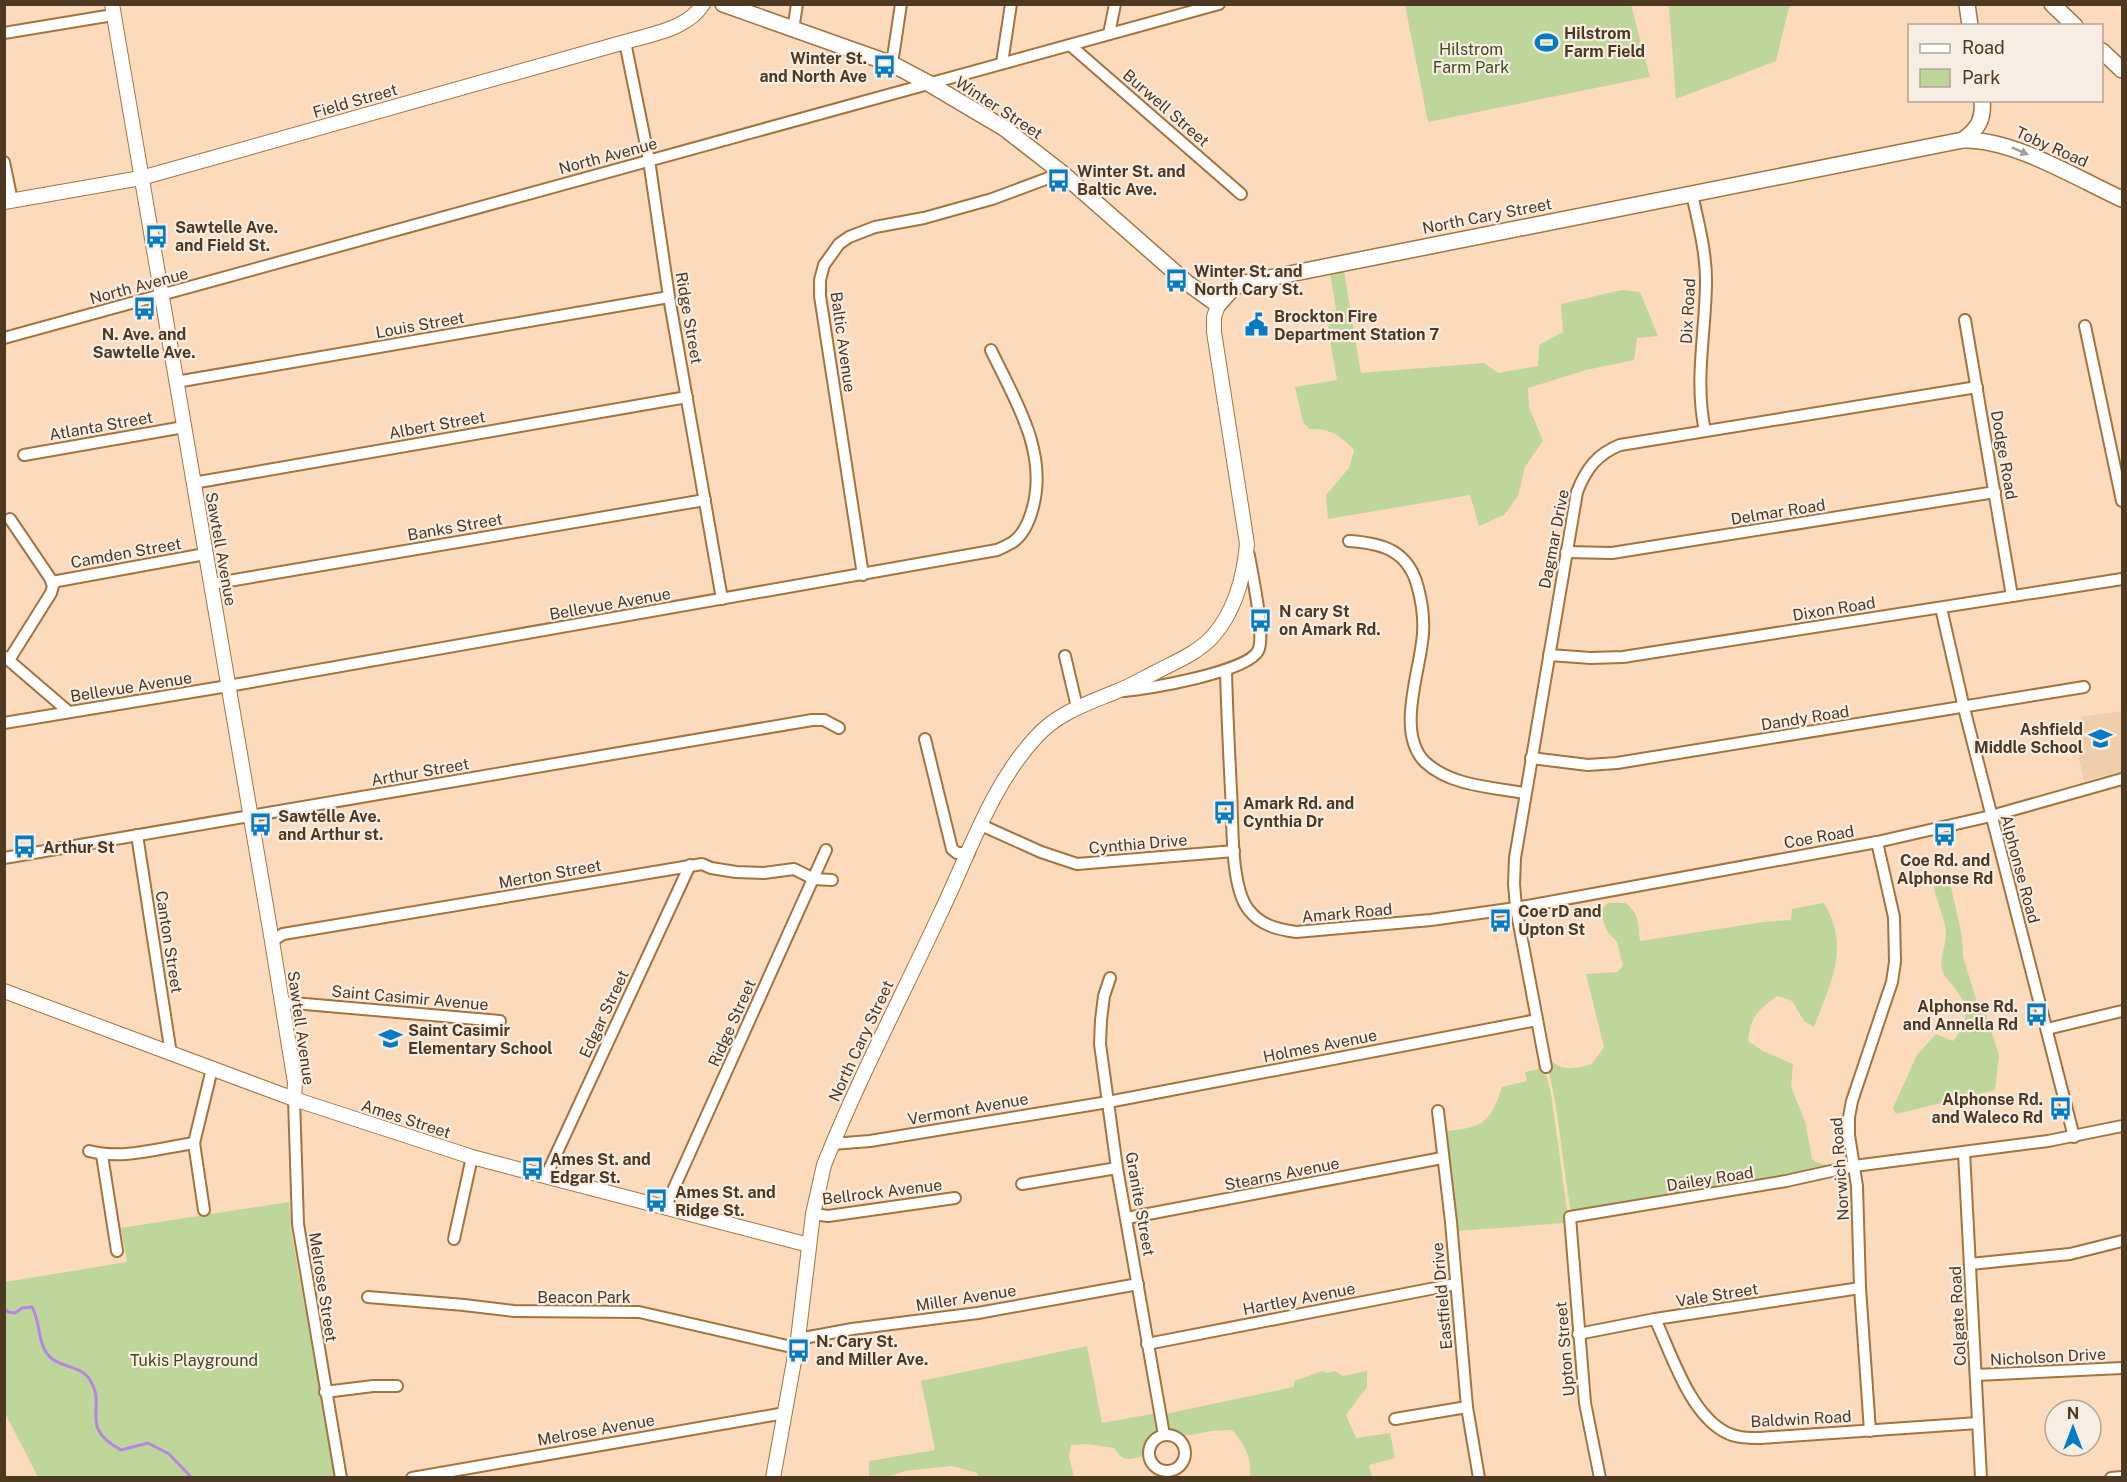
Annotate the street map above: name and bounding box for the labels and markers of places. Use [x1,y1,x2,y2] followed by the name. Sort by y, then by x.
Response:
[1564,24,1645,61] place label: Hilstrom Farm Field
[1533,29,1559,55] sports icon: Hilstrom Farm Field
[760,49,867,86] place label: Winter St. and North Ave
[872,54,898,80] bus stop icon: Winter St. and North Ave
[1077,162,1186,199] place label: Winter St. and Baltic Ave.
[1046,167,1072,193] bus stop icon: Winter St. and Baltic Ave.
[175,218,278,255] place label: Sawtelle Ave. and Field St.
[144,223,170,249] bus stop icon: Sawtelle Ave. and Field St.
[1194,262,1303,299] place label: Winter St. and North Cary St.
[1163,267,1189,293] bus stop icon: Winter St. and North Cary St.
[131,296,157,322] bus stop icon: N. Ave. and Sawtelle Ave.
[1274,307,1439,344] place label: Brockton Fire Department Station 7
[1243,312,1269,338] public building icon: Brockton Fire Department Station 7
[93,325,195,362] place label: N. Ave. and Sawtelle Ave.
[1279,602,1381,639] place label: N cary St on Amark Rd.
[1248,607,1274,633] bus stop icon: N cary St on Amark Rd.
[1974,720,2083,757] place label: Ashfield Middle School
[2088,725,2114,751] school or university icon: Ashfield Middle School
[1243,794,1354,831] place label: Amark Rd. and Cynthia Dr
[1212,799,1238,825] bus stop icon: Amark Rd. and Cynthia Dr
[278,807,383,844] place label: Sawtelle Ave. and Arthur st.
[247,812,273,838] bus stop icon: Sawtelle Ave. and Arthur st.
[1932,822,1958,848] bus stop icon: Coe Rd. and Alphonse Rd
[12,834,38,860] bus stop icon: Arthur St
[43,838,115,857] place label: Arthur St
[1897,851,1993,888] place label: Coe Rd. and Alphonse Rd
[1518,902,1602,939] place label: Coe rD and Upton St
[1487,907,1513,933] bus stop icon: Coe rD and Upton St
[1903,997,2018,1034] place label: Alphonse Rd. and Annella Rd
[2023,1002,2049,1028] bus stop icon: Alphonse Rd. and Annella Rd
[408,1021,553,1058] place label: Saint Casimir Elementary School
[377,1026,403,1052] school or university icon: Saint Casimir Elementary School
[1932,1090,2043,1127] place label: Alphonse Rd. and Waleco Rd
[2048,1095,2074,1121] bus stop icon: Alphonse Rd. and Waleco Rd
[550,1150,651,1187] place label: Ames St. and Edgar St.
[519,1155,545,1181] bus stop icon: Ames St. and Edgar St.
[675,1183,776,1220] place label: Ames St. and Ridge St.
[644,1188,670,1214] bus stop icon: Ames St. and Ridge St.
[816,1332,928,1369] place label: N. Cary St. and Miller Ave.
[785,1337,811,1363] bus stop icon: N. Cary St. and Miller Ave.

